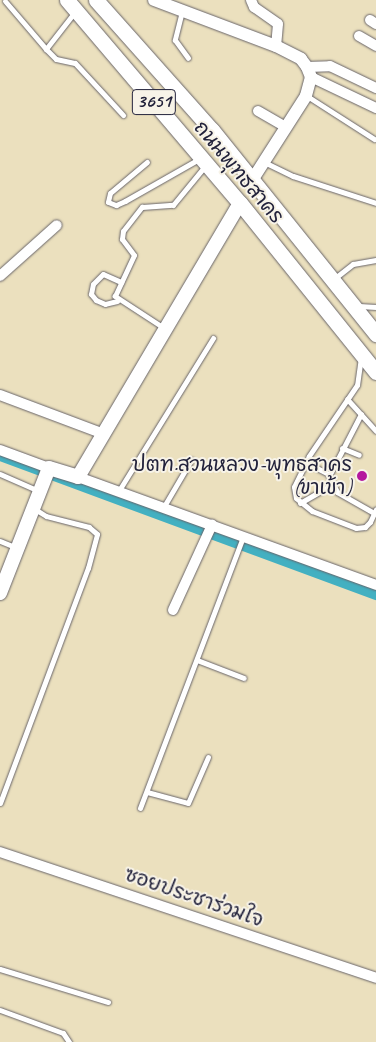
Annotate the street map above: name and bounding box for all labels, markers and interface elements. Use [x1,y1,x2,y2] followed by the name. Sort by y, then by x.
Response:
[132,85,176,118] road number: 3651
[189,116,289,228] street label: ถนนพุทธสาคร
[132,452,352,499] place label: ปตท.สวนหลวง-พุทธสาคร (ขาเข้า)
[356,470,368,482] marker: ปตท.สวนหลวง-พุทธสาคร (ขาเข้า)
[122,862,266,932] street label: ซอยประชาร่วมใจ

